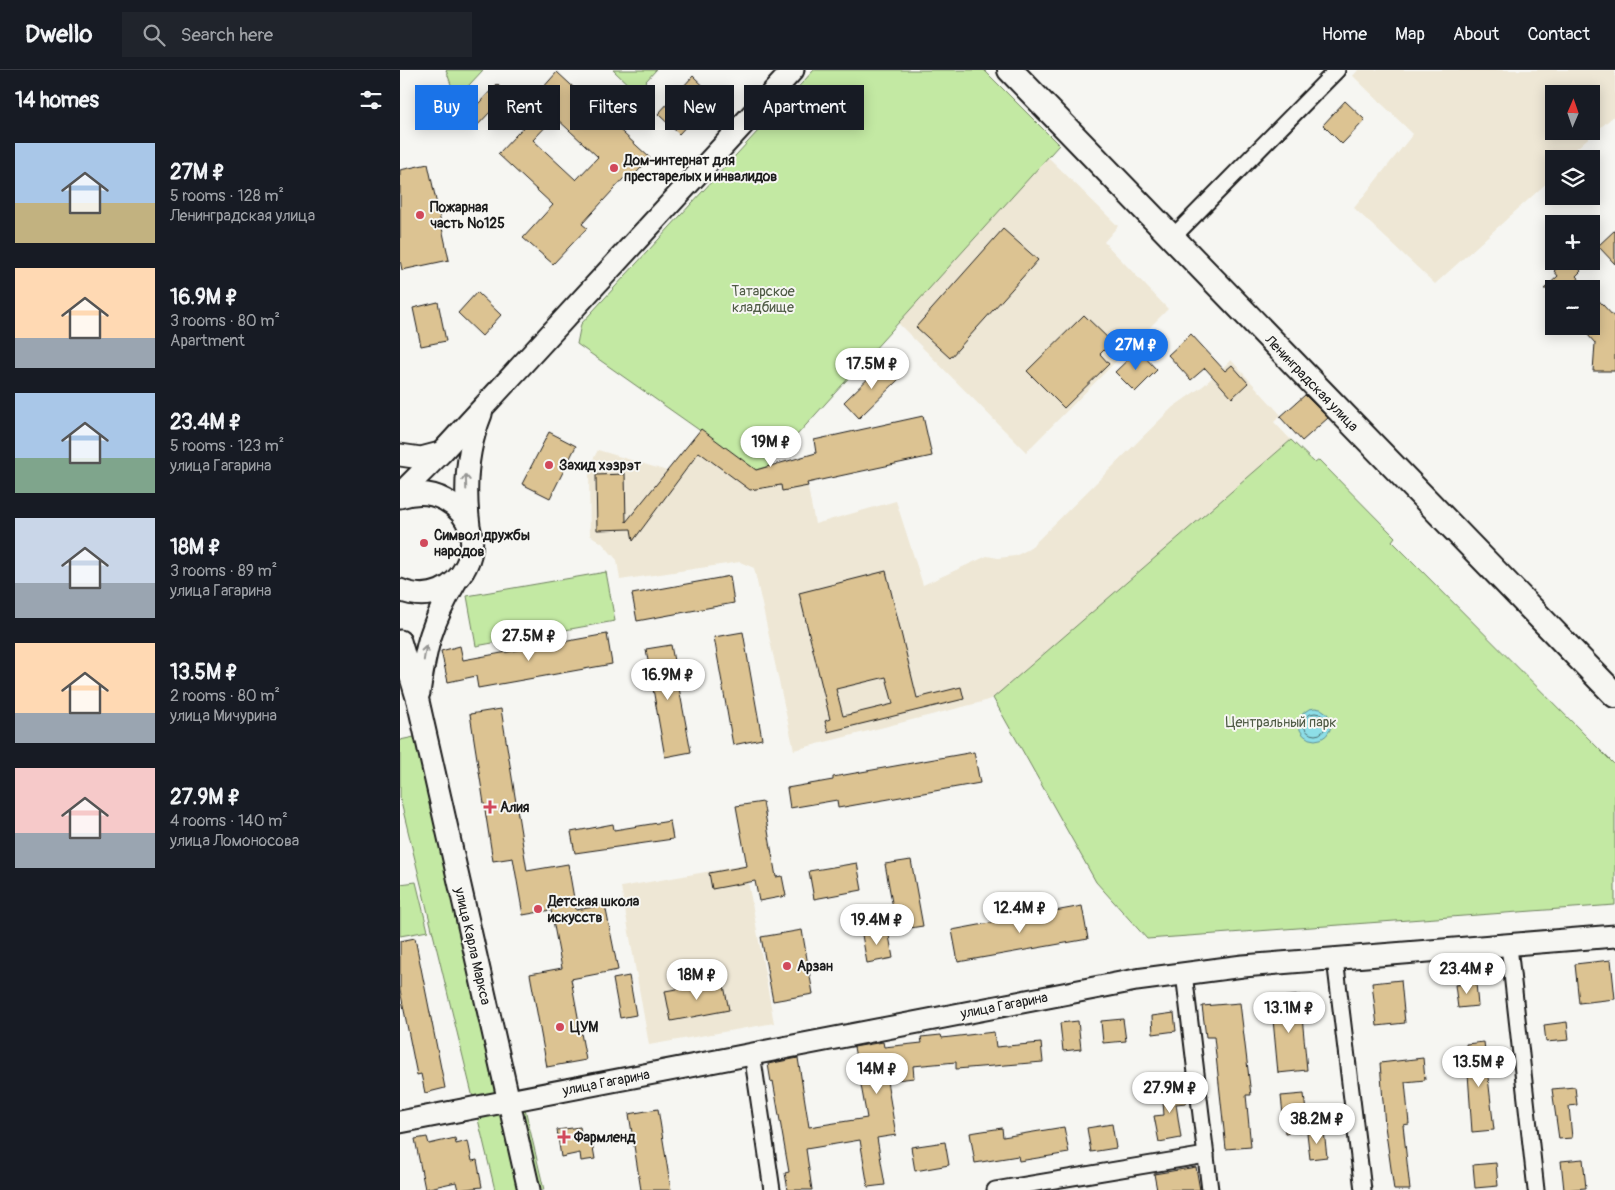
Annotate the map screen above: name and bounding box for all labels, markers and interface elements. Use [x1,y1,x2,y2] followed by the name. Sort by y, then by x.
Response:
[122,12,472,57] search box
[25,20,92,49] text: Dwello
[140,21,168,49] icon: search
[180,23,273,47] text: Search here
[1322,23,1367,46] text: Home
[1395,23,1425,46] text: Map
[1453,23,1499,46] text: About
[1527,23,1590,46] text: Contact
[415,85,478,130] chip: Buy
[488,85,560,130] chip: Rent
[570,85,655,130] chip: Filters
[665,85,734,130] chip: New
[744,85,864,130] chip: Apartment
[1545,85,1600,140] north arrow
[1545,85,1600,335] map controls
[357,86,385,114] icon: filters
[15,87,99,114] text: 14 homes
[1545,150,1600,205] button: layers
[623,152,777,185] place label: Дом-интернат для престарелых и инвалидов
[170,159,225,186] text: 27M ₽
[608,162,620,174] marker: Дом-интернат для престарелых и инвалидов
[55,163,115,223] icon: home
[170,186,284,206] text: 5 rooms · 128 m²
[430,199,505,232] place label: Пожарная часть №125
[170,206,315,226] text: Ленинградская улица
[414,209,426,221] marker: Пожарная часть №125
[1545,215,1600,270] button: +
[1545,280,1600,335] button: −
[731,283,795,316] park label: Татарское кладбище
[170,284,238,311] text: 16.9M ₽
[55,288,115,348] icon: home
[170,311,280,331] text: 3 rooms · 80 m²
[1101,328,1171,371] pin: 27M ₽
[170,331,245,351] text: Apartment
[1261,331,1362,435] street label: Ленинградская улица
[1115,335,1157,355] text: 27M ₽
[826,348,918,390] pin: 17.5M ₽
[846,354,898,374] text: 17.5M ₽
[170,409,242,436] text: 23.4M ₽
[55,413,115,473] icon: home
[736,426,806,468] pin: 19M ₽
[751,432,791,452] text: 19M ₽
[170,436,284,456] text: 5 rooms · 123 m²
[170,456,271,476] text: улица Гагарина
[559,457,642,474] place label: Захид хэзрэт
[543,459,555,471] marker: Захид хэзрэт
[462,474,471,490] one-way arrow
[434,527,530,560] place label: Символ дружбы народов
[170,534,221,561] text: 18M ₽
[418,537,430,549] marker: Символ дружбы народов
[55,538,115,598] icon: home
[170,561,277,581] text: 3 rooms · 89 m²
[170,581,271,601] text: улица Гагарина
[483,620,575,662] pin: 27.5M ₽
[502,626,556,646] text: 27.5M ₽
[421,645,431,661] one-way arrow
[622,658,714,701] pin: 16.9M ₽
[170,659,238,686] text: 13.5M ₽
[55,663,115,723] icon: home
[642,665,694,685] text: 16.9M ₽
[170,686,280,706] text: 2 rooms · 80 m²
[170,706,277,726] text: улица Мичурина
[1226,714,1336,731] park label: Центральный парк
[170,784,241,811] text: 27.9M ₽
[55,788,115,848] icon: home
[500,799,530,816] place label: Алия
[484,801,496,813] marker: Алия
[170,811,288,831] text: 4 rooms · 140 m²
[170,831,299,851] text: улица Ломоносова
[451,885,494,1007] street label: улица Карла Маркса
[974,892,1066,934] pin: 12.4M ₽
[547,893,640,926] place label: Детская школа искусств
[994,898,1046,918] text: 12.4M ₽
[532,903,544,915] marker: Детская школа искусств
[831,904,923,946] pin: 19.4M ₽
[851,910,903,930] text: 19.4M ₽
[1421,952,1513,995] pin: 23.4M ₽
[662,958,732,1001] pin: 18M ₽
[797,958,833,975] place label: Арзан
[1440,959,1494,979] text: 23.4M ₽
[781,960,793,972] marker: Арзан
[678,965,716,985] text: 18M ₽
[958,989,1049,1022] street label: улица Гагарина
[1243,992,1335,1034] pin: 13.1M ₽
[1264,998,1314,1018] text: 13.1M ₽
[570,1019,598,1036] place label: ЦУМ
[554,1021,566,1033] marker: ЦУМ
[1433,1046,1525,1088] pin: 13.5M ₽
[842,1052,912,1095] pin: 14M ₽
[1453,1052,1505,1072] text: 13.5M ₽
[857,1059,897,1079] text: 14M ₽
[560,1066,651,1099] street label: улица Гагарина
[1124,1072,1216,1114] pin: 27.9M ₽
[1143,1078,1197,1098] text: 27.9M ₽
[1271,1102,1363,1145] pin: 38.2M ₽
[1290,1109,1344,1129] text: 38.2M ₽
[573,1129,636,1146] place label: Фармленд
[558,1131,570,1143] marker: Фармленд

